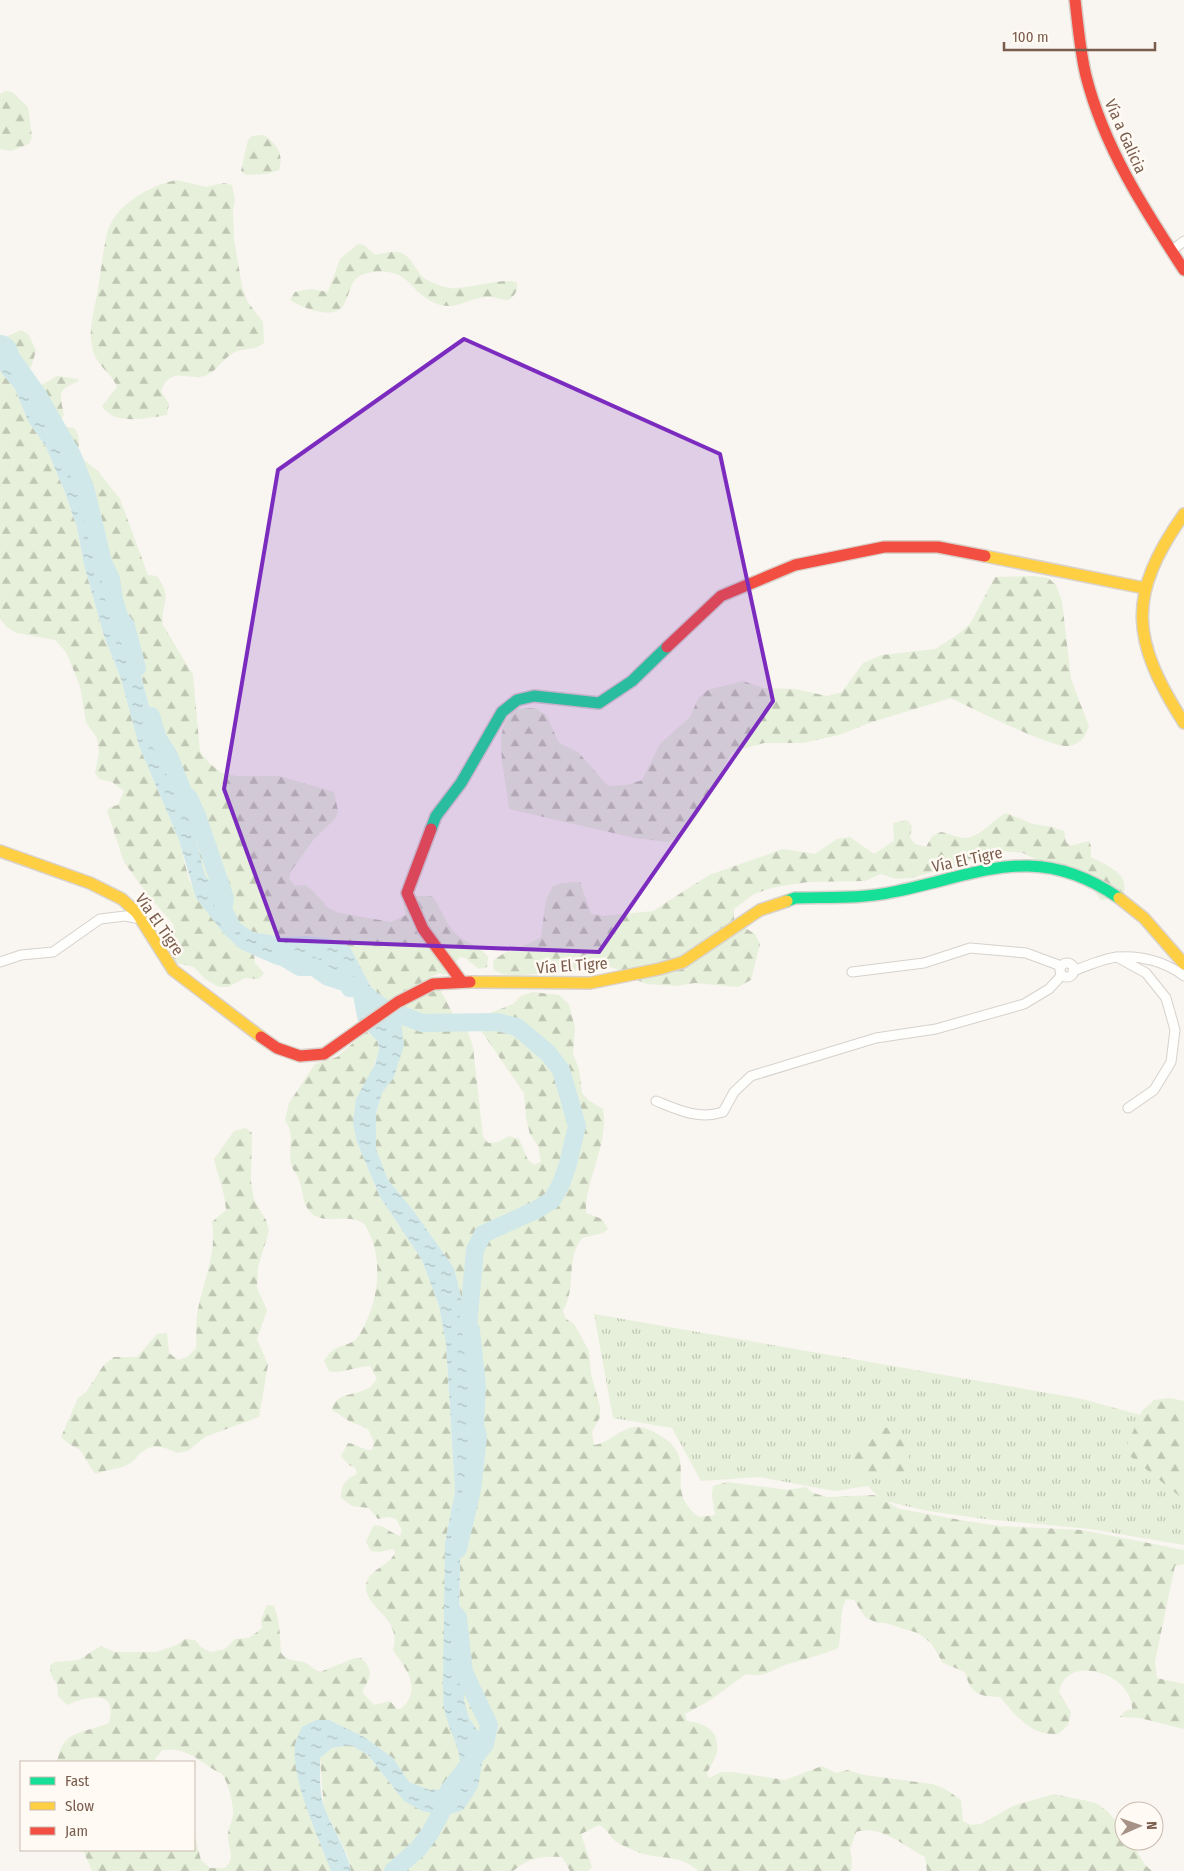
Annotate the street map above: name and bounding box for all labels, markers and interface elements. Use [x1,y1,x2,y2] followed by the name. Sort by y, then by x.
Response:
[1004,20,1155,52] scale bar
[1012,28,1049,46] text: 100 m
[1101,96,1150,176] street label: Vía a Galicia
[930,843,1004,876] street label: Vía El Tigre
[131,890,188,959] street label: Vía El Tigre
[536,954,608,977] street label: Vía El Tigre
[20,1761,195,1851] legend
[65,1772,89,1790] text: Fast
[65,1797,94,1815] text: Slow
[1114,1801,1164,1851] north arrow
[1143,1821,1160,1830] text: N
[65,1822,88,1840] text: Jam

